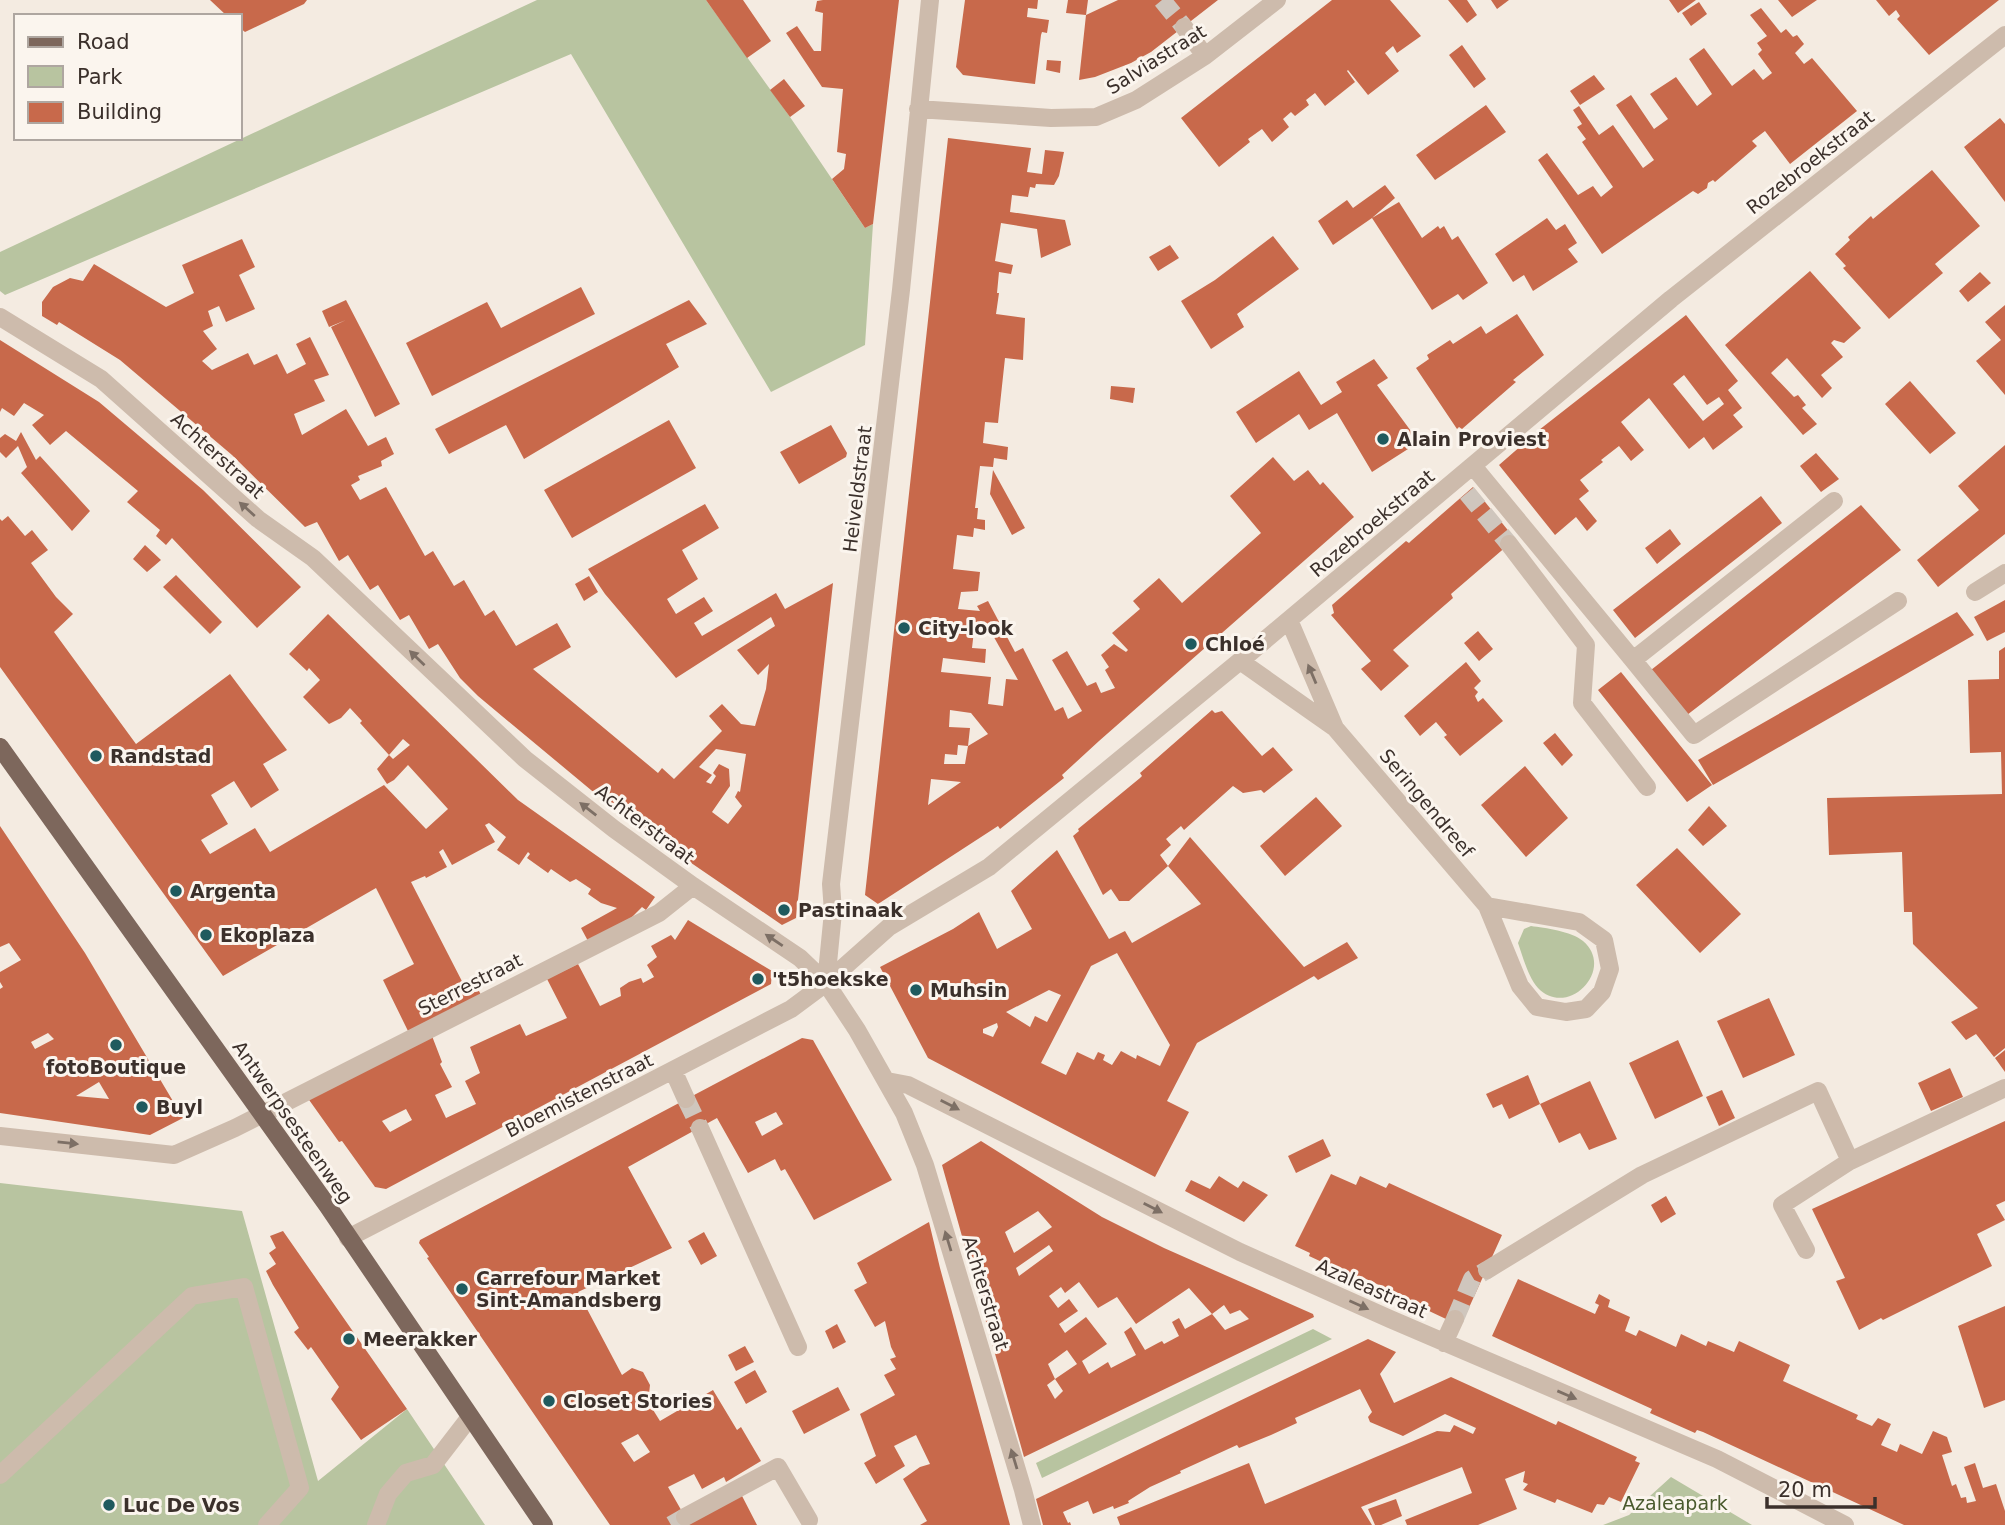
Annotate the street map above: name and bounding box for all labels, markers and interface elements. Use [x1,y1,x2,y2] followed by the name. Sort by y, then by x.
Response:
[14,14,242,140] legend
[1102,20,1210,98] street label: Salviastraat
[77,30,130,54] text: Road
[77,65,123,89] text: Park
[77,100,162,124] text: Building
[1742,106,1878,218] street label: Rozebroekstraat
[167,407,269,503] street label: Achterstraat
[838,424,876,554] street label: Heiveldstraat
[1397,428,1546,450] place label: Alain Proviest
[1375,431,1391,447] marker: Alain Proviest
[1305,465,1439,581] street label: Rozebroekstraat
[239,501,256,517] one-way arrow
[918,617,1013,639] place label: City-look
[896,620,912,636] marker: City-look
[1205,633,1265,655] place label: Chloé
[1183,636,1199,652] marker: Chloé
[409,651,426,667] one-way arrow
[1306,664,1318,684] one-way arrow
[110,745,211,767] place label: Randstad
[1375,745,1479,862] street label: Seringendreef
[88,748,104,764] marker: Randstad
[591,780,699,868] street label: Achterstraat
[579,801,597,816] one-way arrow
[190,880,276,902] place label: Argenta
[168,883,184,899] marker: Argenta
[798,899,903,921] place label: Pastinaak
[776,902,792,918] marker: Pastinaak
[220,924,315,946] place label: Ekoplaza
[198,927,214,943] marker: Ekoplaza
[764,933,784,946] one-way arrow
[414,948,526,1020] street label: Sterrestraat
[772,968,889,990] place label: 't5hoekske
[750,971,766,987] marker: 't5hoekske
[930,979,1007,1001] place label: Muhsin
[908,982,924,998] marker: Muhsin
[108,1037,124,1053] marker: fotoBoutique
[229,1037,357,1207] street label: Antwerpsesteenweg
[502,1048,656,1142] street label: Bloemistenstraat
[46,1056,186,1078] place label: fotoBoutique
[156,1096,203,1118] place label: Buyl
[134,1099,150,1115] marker: Buyl
[940,1100,960,1111] one-way arrow
[57,1138,79,1149] one-way arrow
[1143,1203,1163,1214] one-way arrow
[943,1231,953,1252] one-way arrow
[958,1233,1014,1353] street label: Achterstraat
[1313,1254,1431,1322] street label: Azaleastraat
[476,1267,662,1311] place label: Carrefour Market Sint-Amandsberg
[454,1281,470,1297] marker: Carrefour Market Sint-Amandsberg
[1348,1300,1369,1311] one-way arrow
[363,1328,478,1350] place label: Meerakker
[341,1331,357,1347] marker: Meerakker
[563,1390,712,1412] place label: Closet Stories
[1557,1390,1578,1401] one-way arrow
[541,1393,557,1409] marker: Closet Stories
[1008,1448,1019,1469] one-way arrow
[1767,1466,1876,1510] scale bar
[1778,1478,1832,1502] text: 20 m
[1622,1492,1728,1514] park label: Azaleapark
[123,1494,240,1516] place label: Luc De Vos
[101,1497,117,1513] marker: Luc De Vos

